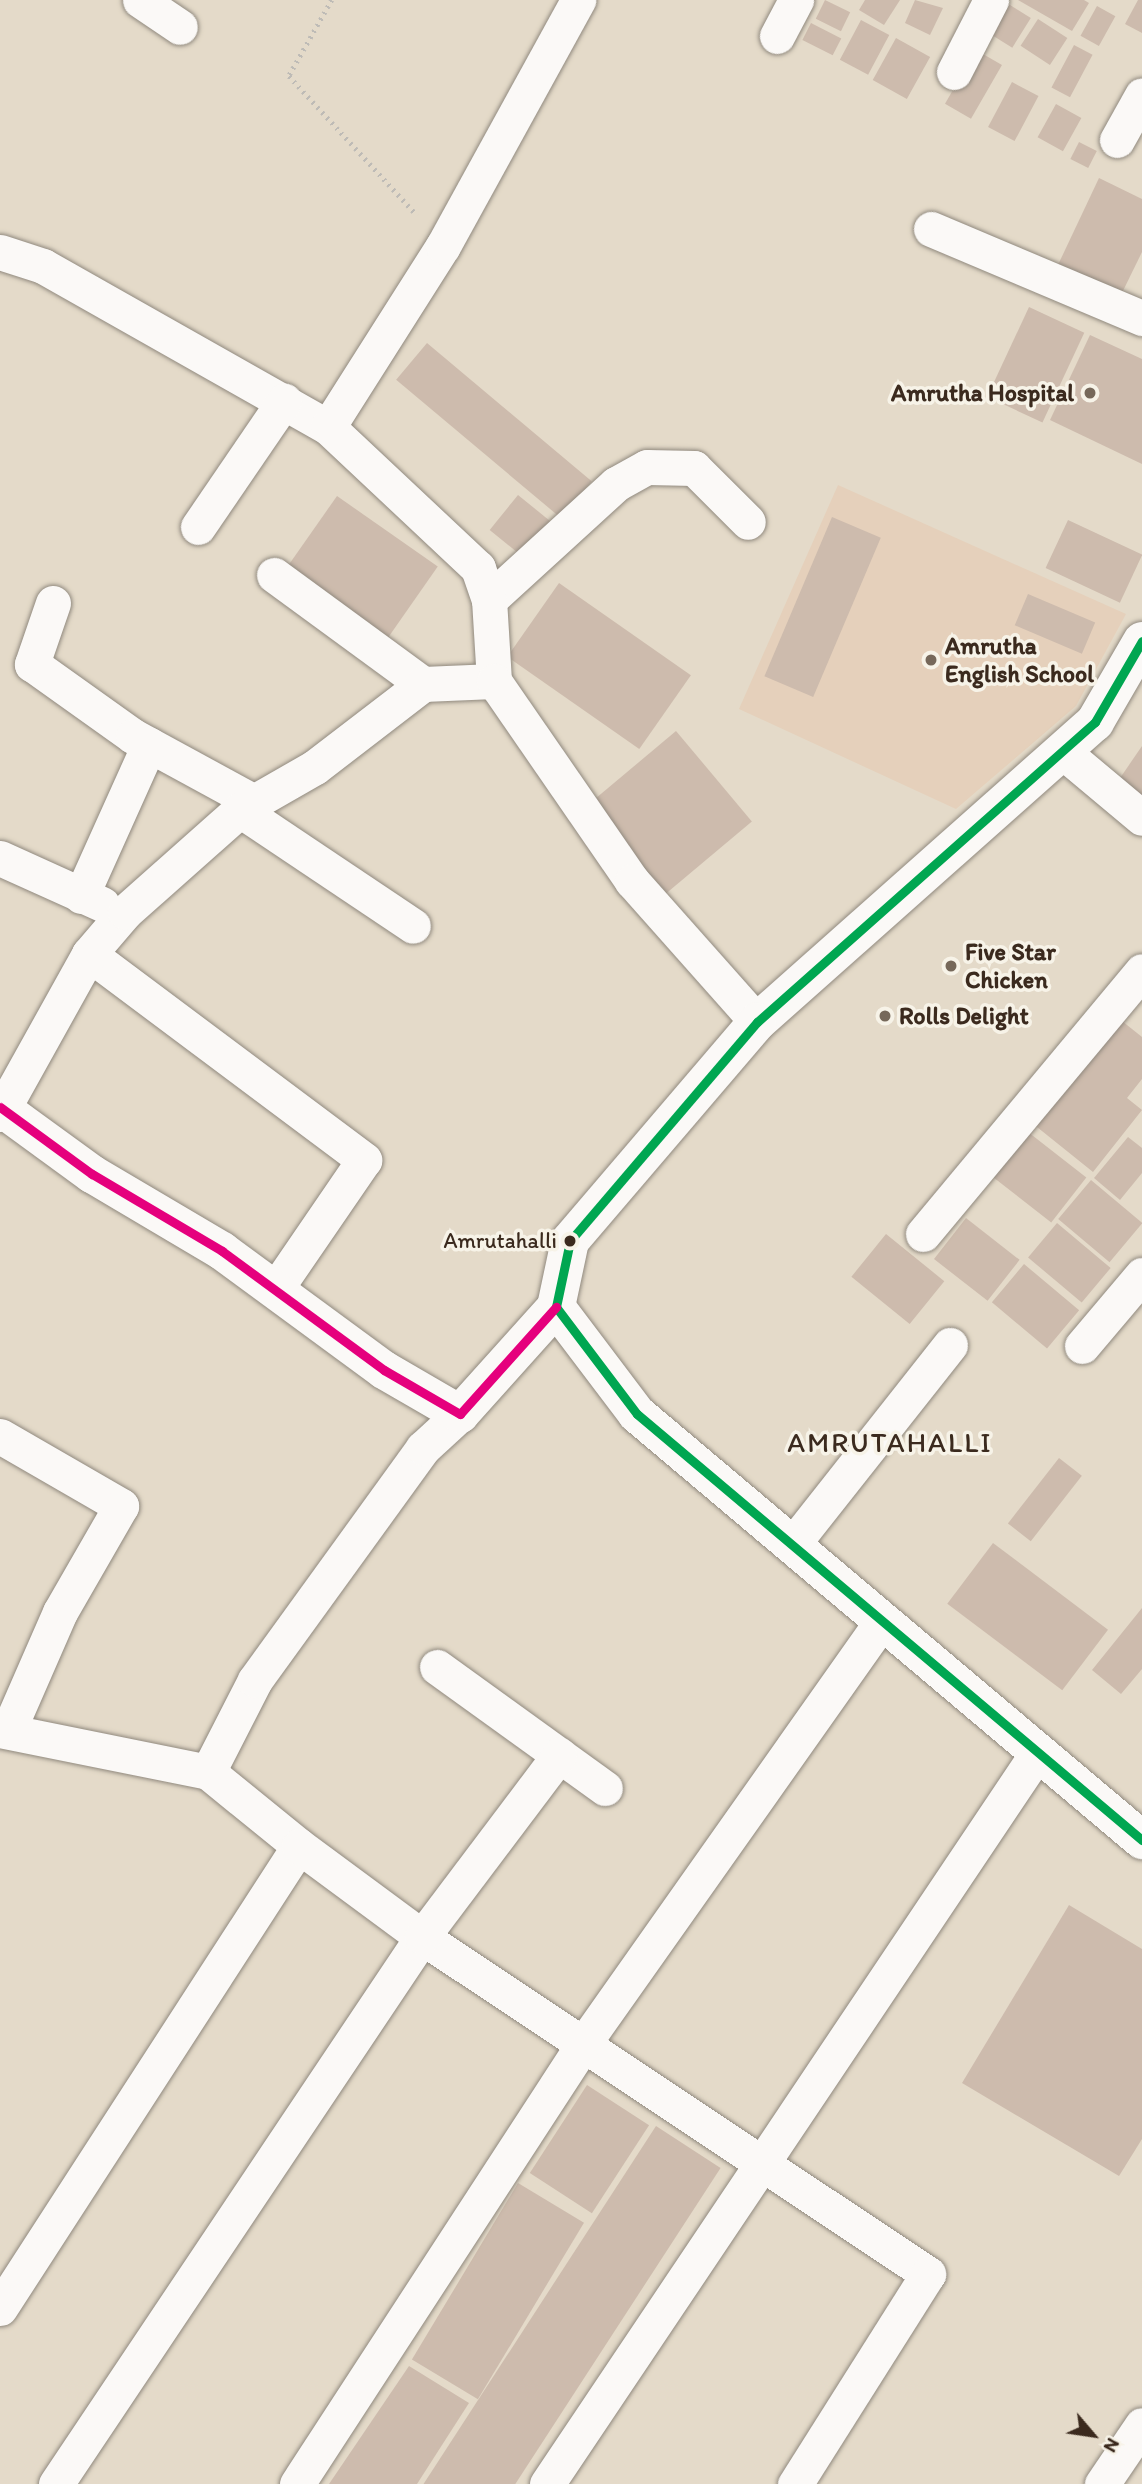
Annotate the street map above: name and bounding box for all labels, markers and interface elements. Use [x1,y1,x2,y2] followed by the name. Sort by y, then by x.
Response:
[891,379,1074,407] place label: Amrutha Hospital
[1080,383,1100,403] marker: Amrutha Hospital
[945,632,1093,688] place label: Amrutha English School
[923,652,939,668] marker: Amrutha English School
[965,938,1055,994] place label: Five Star Chicken
[943,958,959,974] marker: Five Star Chicken
[899,1002,1030,1030] place label: Rolls Delight
[877,1008,893,1024] marker: Rolls Delight
[444,1228,557,1254] place label: Amrutahalli
[563,1234,577,1248] marker: Amrutahalli
[789,1425,991,1459] district label: AMRUTAHALLI
[1058,2400,1128,2470] north arrow
[1099,2434,1125,2457] text: N

